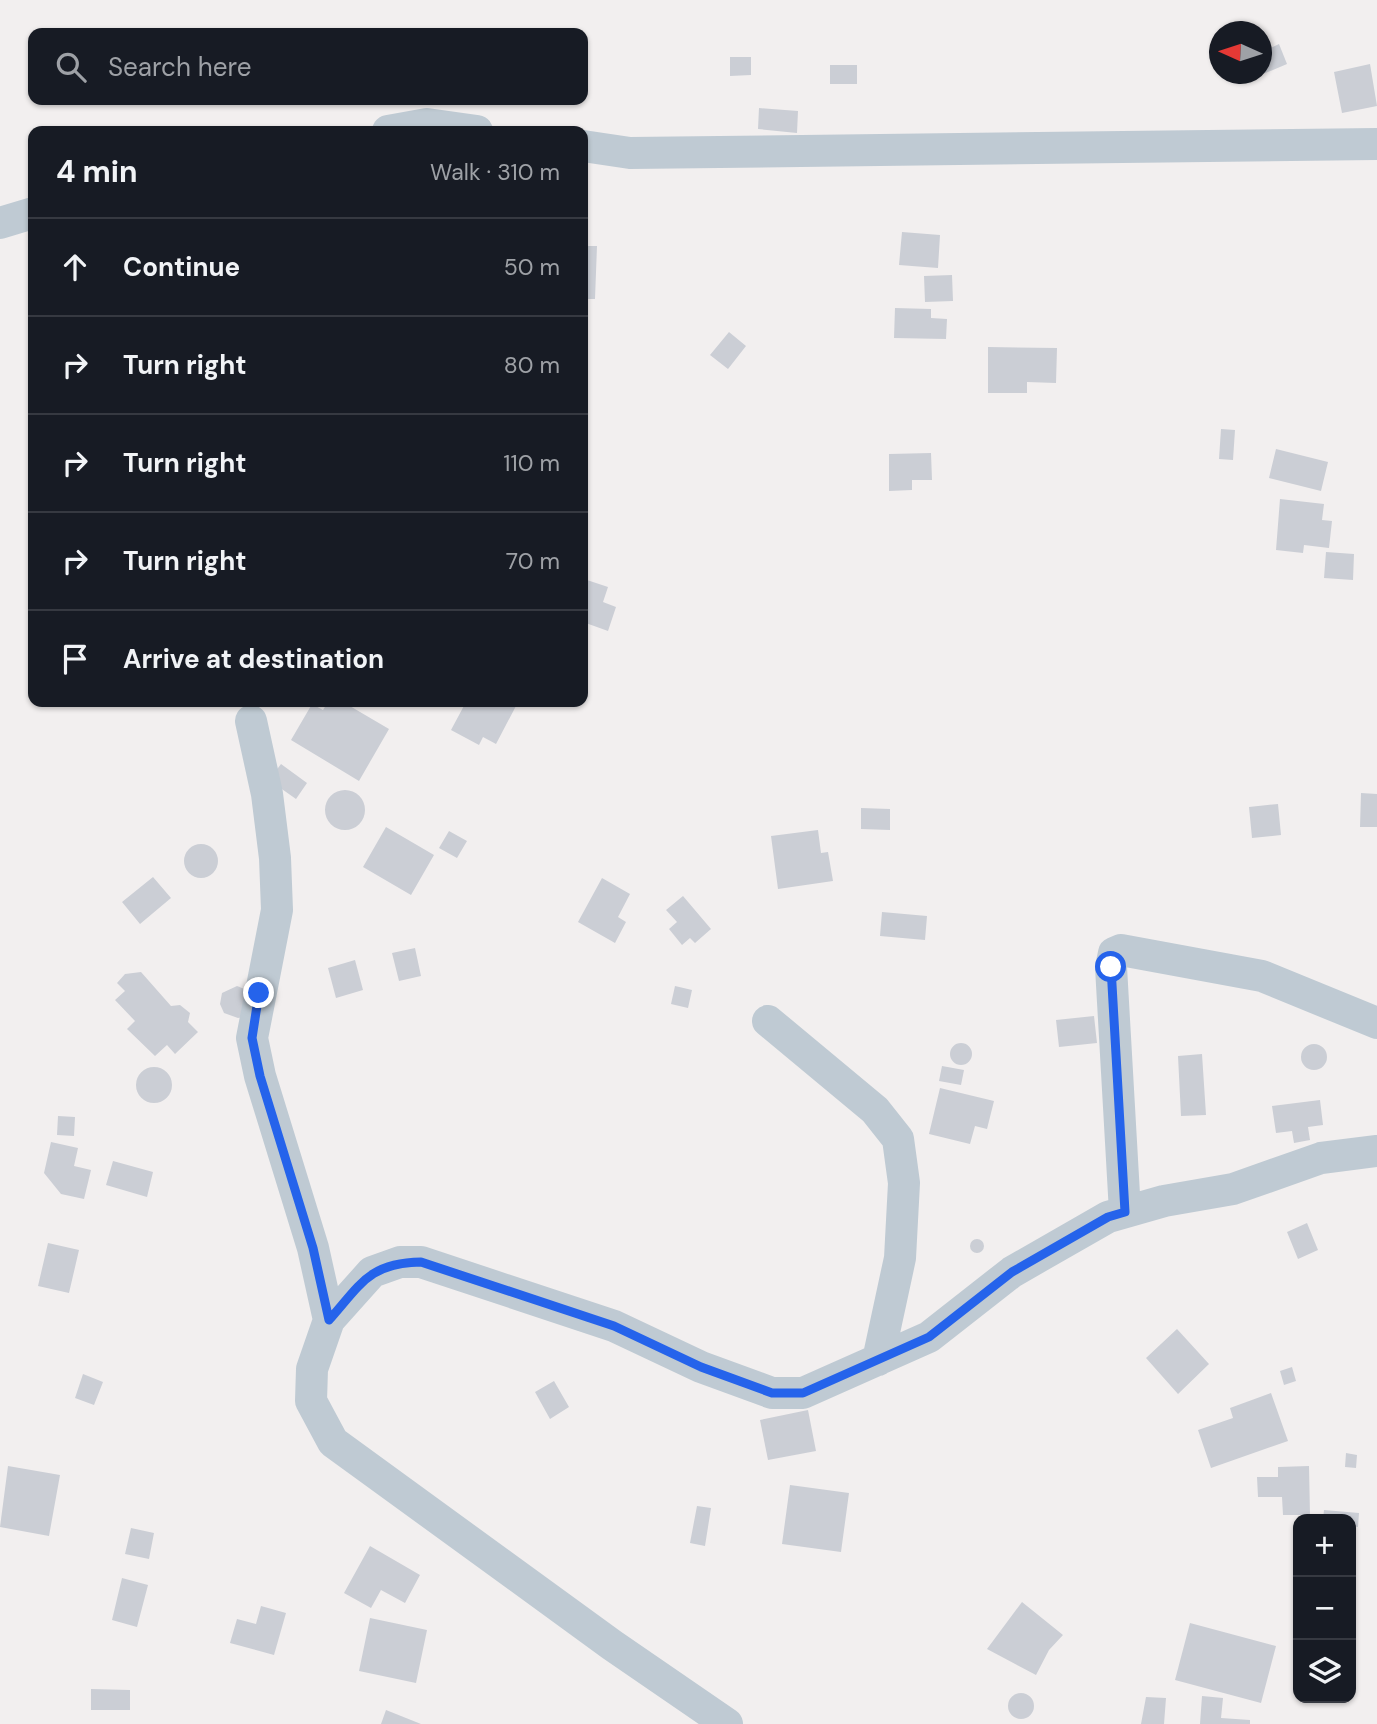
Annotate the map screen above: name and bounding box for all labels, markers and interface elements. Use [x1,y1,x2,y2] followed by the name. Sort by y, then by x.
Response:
[1209,21,1272,84] north arrow
[28,28,588,105] search box
[52,48,90,86] icon: search
[108,50,251,84] text: Search here
[56,152,138,191] text: 4 min
[430,157,560,187] text: Walk · 310 m
[56,248,94,286] icon: ahead
[123,250,240,284] text: Continue
[504,252,560,282] text: 50 m
[56,346,94,384] icon: right
[123,348,247,382] text: Turn right
[504,350,560,380] text: 80 m
[56,444,94,482] icon: right
[123,446,247,480] text: Turn right
[503,448,560,478] text: 110 m
[56,542,94,580] icon: right
[123,544,247,578] text: Turn right
[506,546,560,576] text: 70 m
[56,640,94,678] icon: arrive
[123,642,384,676] text: Arrive at destination
[1095,951,1126,982] route start
[243,977,274,1008] route end
[1293,1514,1356,1703] map controls
[1293,1514,1356,1577] button: +
[1293,1577,1356,1640] button: −
[1293,1640,1356,1703] button: layers

